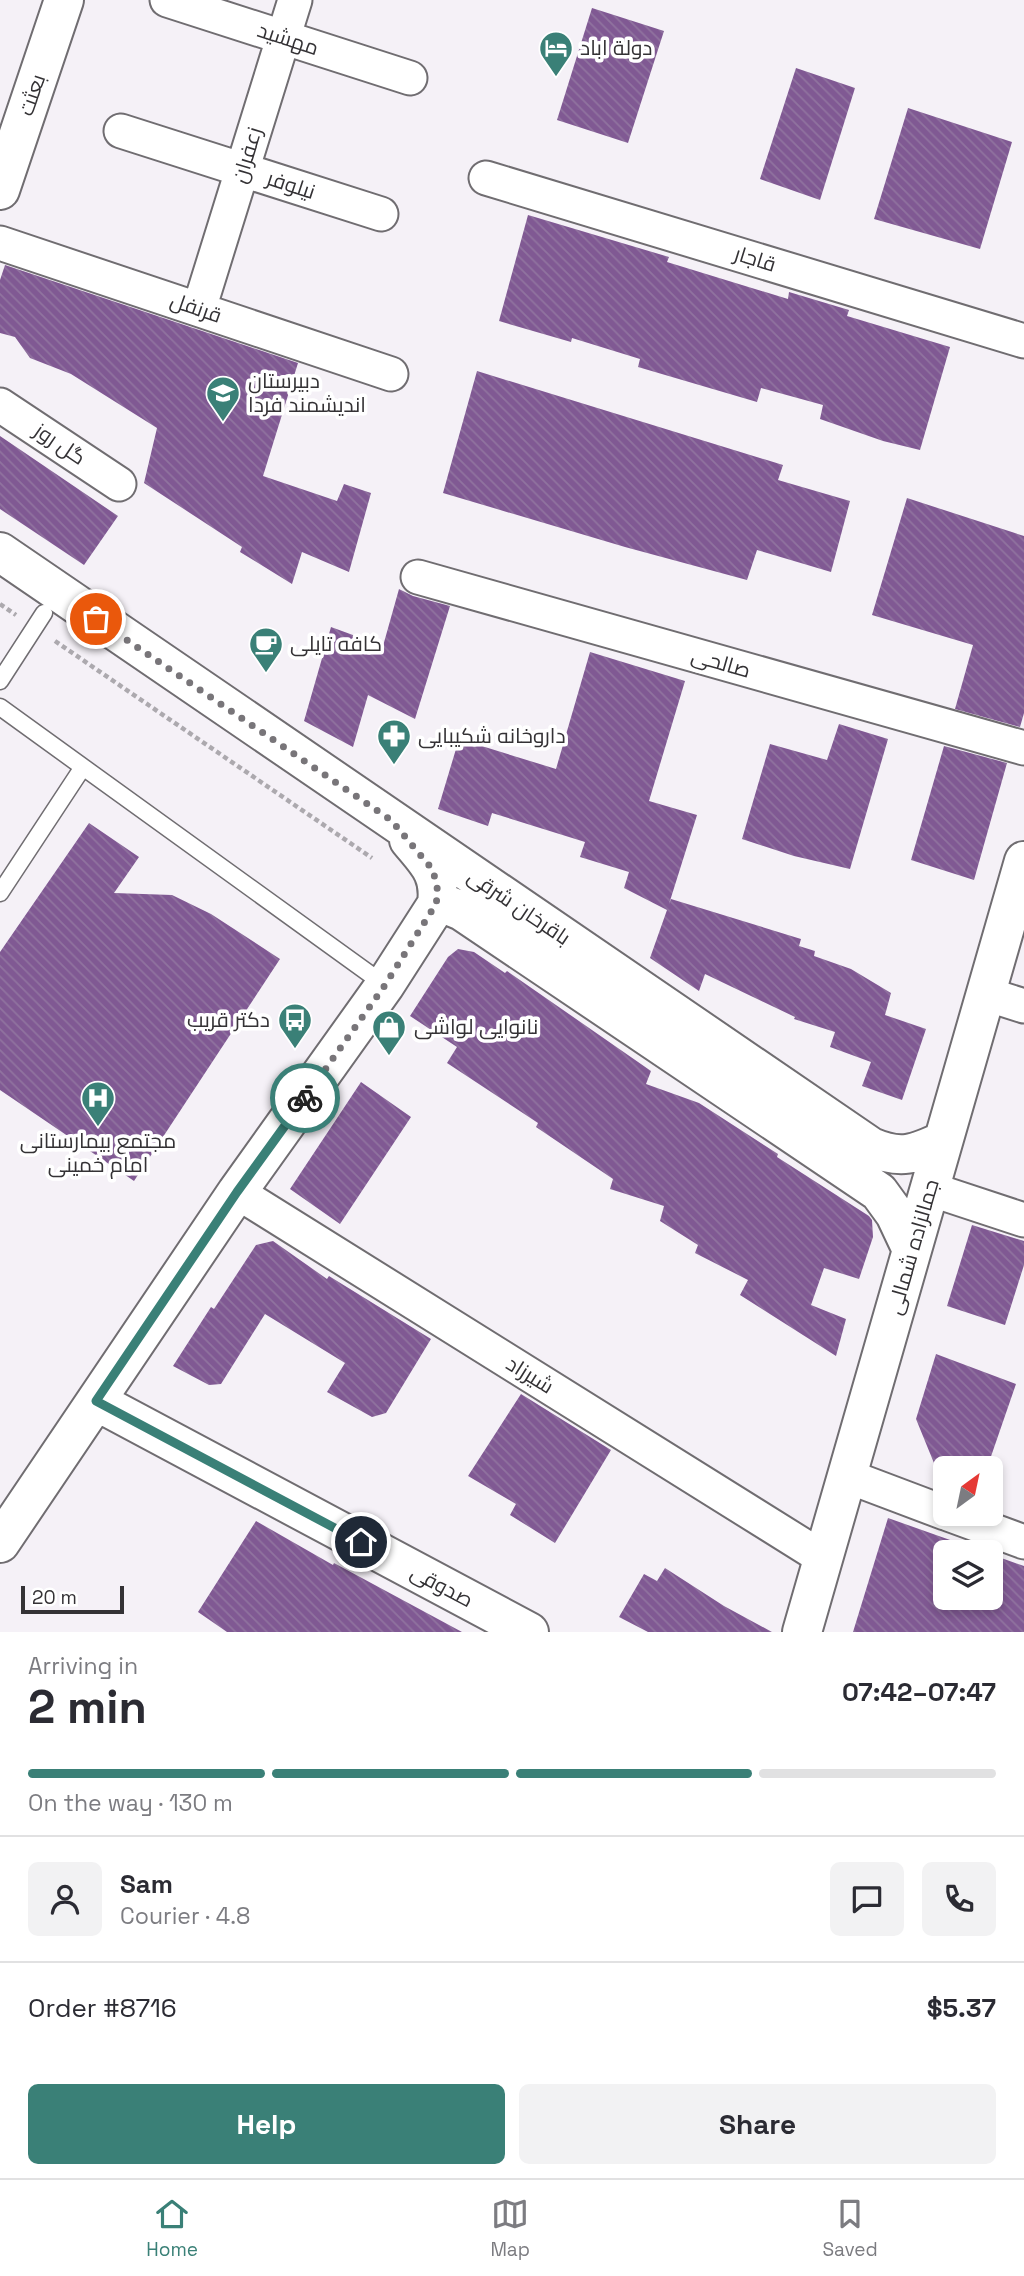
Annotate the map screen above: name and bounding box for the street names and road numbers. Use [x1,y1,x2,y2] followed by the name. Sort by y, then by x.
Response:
[254,16,322,61] street label: مهشید
[12,70,51,119] street label: بعثت
[225,124,268,186] street label: زعفران
[263,164,319,205] street label: نیلوفر
[730,239,779,278] street label: قاجار
[167,286,226,329] street label: قرنفل
[28,416,91,471] street label: گل روز
[688,641,754,684] street label: صالحی
[463,862,576,951] street label: باقرخان شرقی
[880,1176,945,1318] street label: جمالزاده شمالی
[501,1350,559,1400] street label: شیرزاد
[406,1558,478,1613] street label: صدوقی

